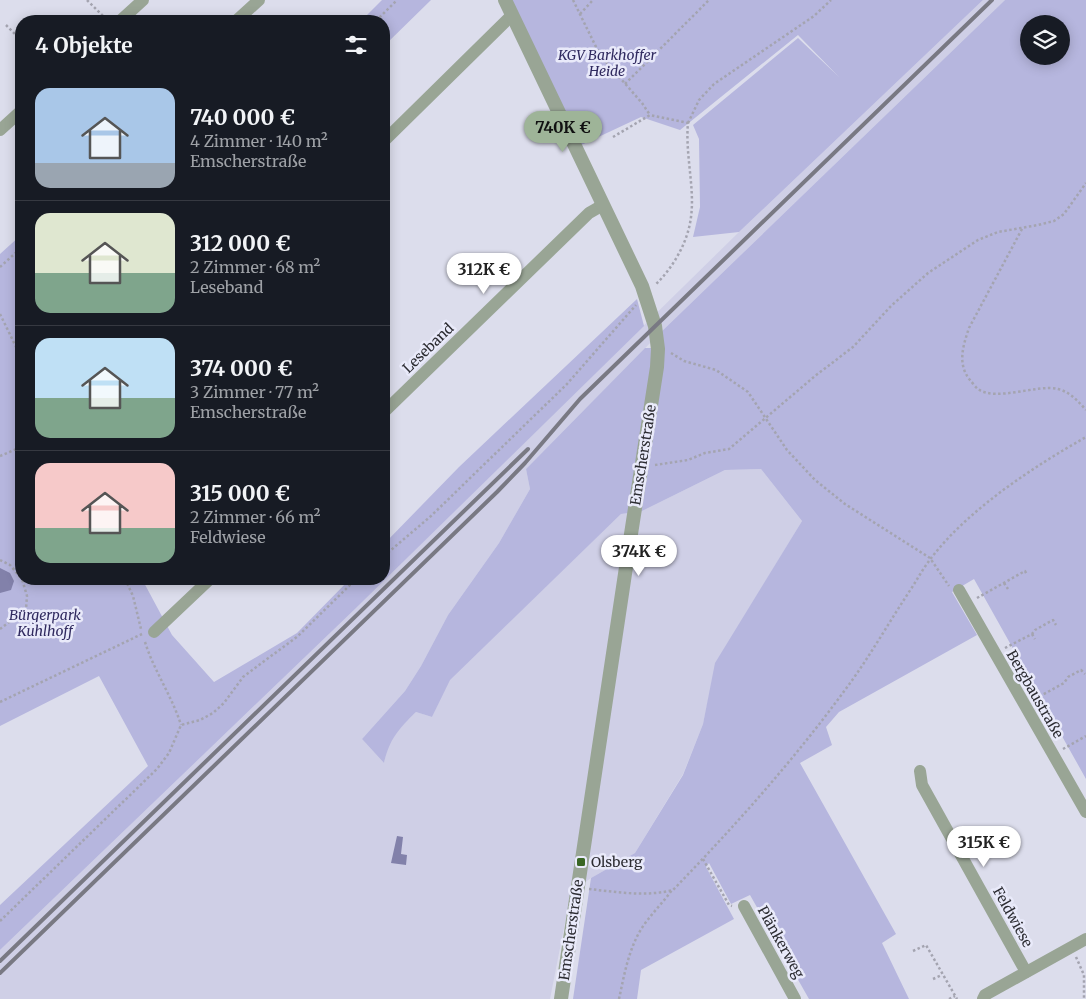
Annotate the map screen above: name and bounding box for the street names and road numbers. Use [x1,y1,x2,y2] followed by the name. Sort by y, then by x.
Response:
[399,319,458,377] street label: Leseband
[626,403,660,507] street label: Emscherstraße
[1003,647,1067,741] street label: Bergbaustraße
[555,878,587,982] street label: Emscherstraße
[989,884,1037,950] street label: Feldwiese
[754,903,809,982] street label: Plänkerweg

